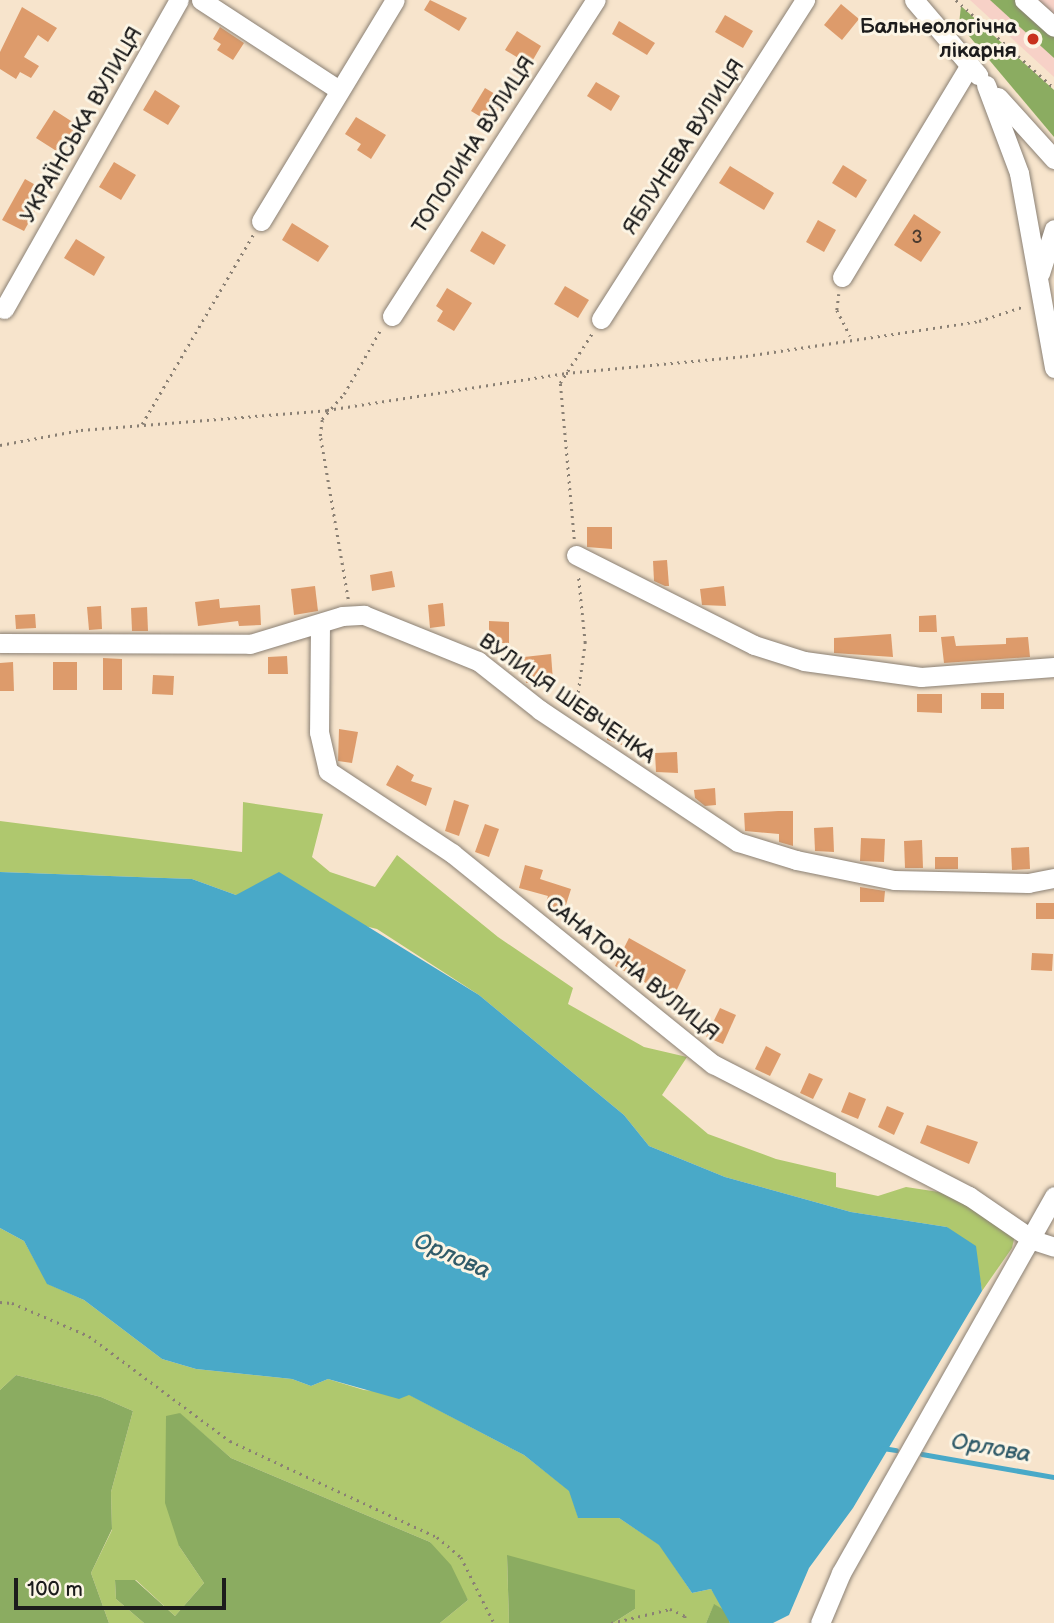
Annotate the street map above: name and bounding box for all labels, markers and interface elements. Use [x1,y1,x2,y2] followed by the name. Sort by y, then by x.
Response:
[860,14,1017,64] place label: Бальнеологічна лікарня
[16,23,148,227] street label: УКРАЇНСЬКА ВУЛИЦЯ
[1023,29,1043,49] marker: Бальнеологічна лікарня
[407,52,541,238] street label: ТОПОЛИНА ВУЛИЦЯ
[618,55,750,239] street label: ЯБЛУНЕВА ВУЛИЦЯ
[911,227,923,249] house number: 3
[474,629,660,769] street label: ВУЛИЦЯ ШЕВЧЕНКА
[540,891,724,1047] street label: САНАТОРНА ВУЛИЦЯ
[410,1227,494,1285] water label: Орлова
[949,1427,1033,1469] water label: Орлова
[18,1564,229,1608] scale bar
[27,1577,83,1602] text: 100 m

